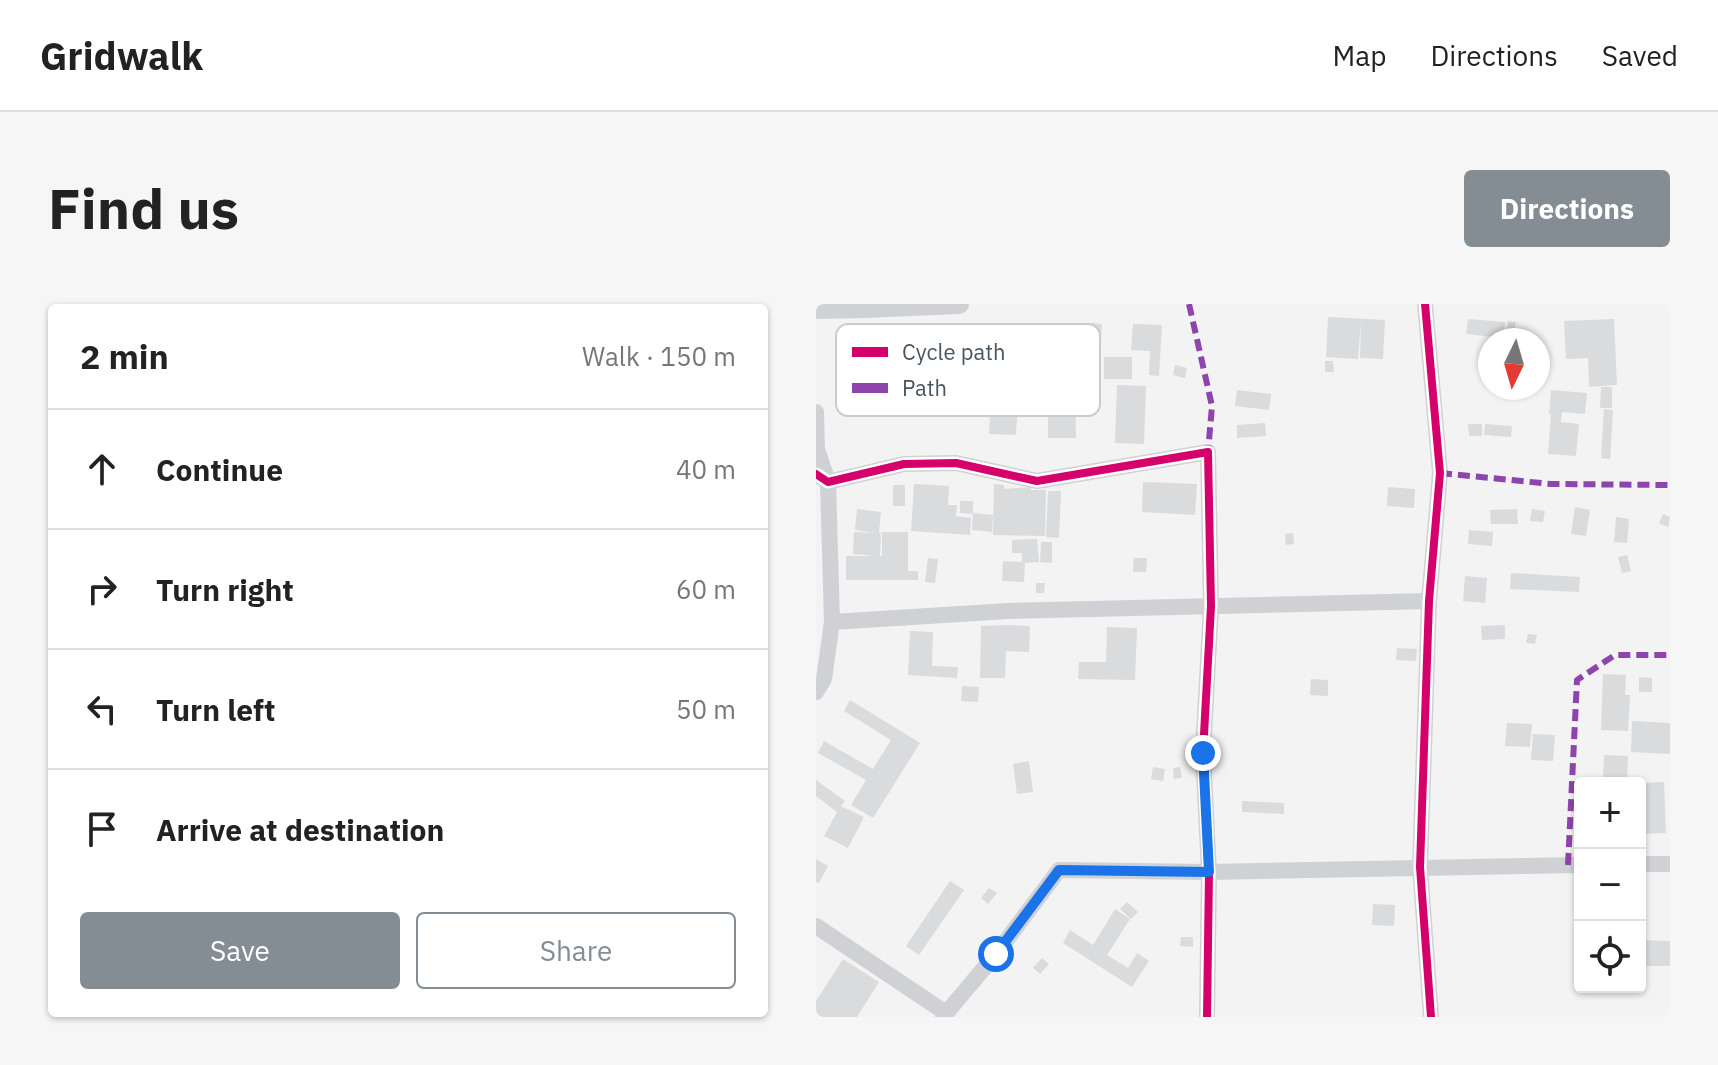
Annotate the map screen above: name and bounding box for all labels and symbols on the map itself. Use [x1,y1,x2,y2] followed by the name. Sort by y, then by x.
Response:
[836,324,1100,416] legend
[1478,328,1550,400] north arrow
[902,337,1006,366] text: Cycle path
[902,373,947,402] text: Path
[1185,735,1221,771] route end
[978,936,1014,972] route start

